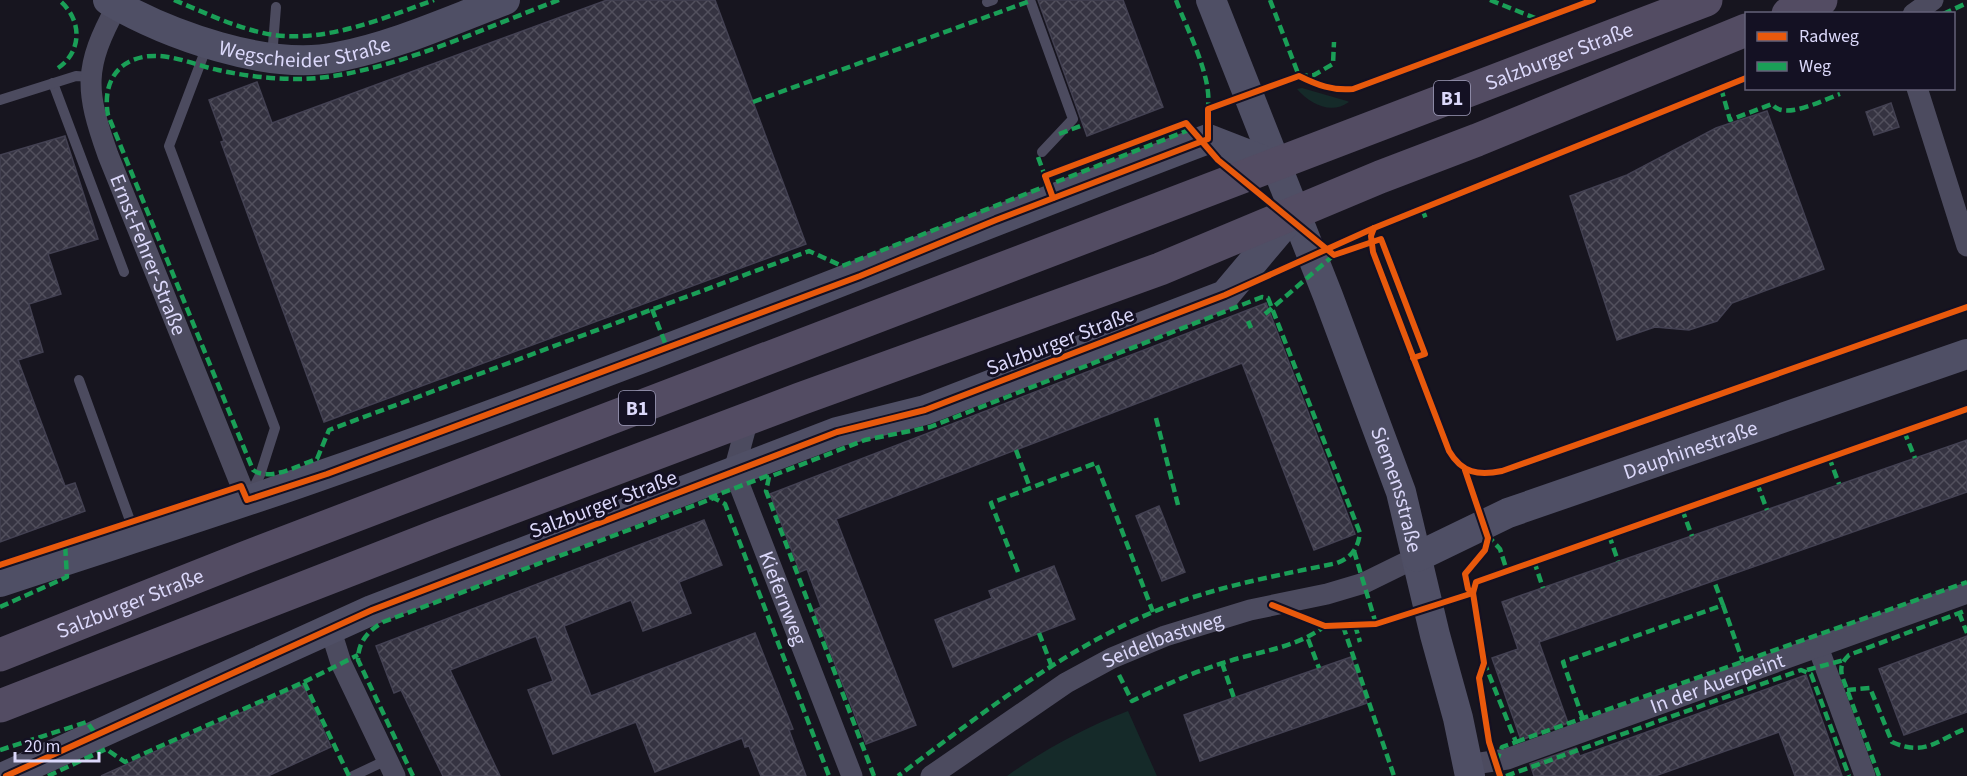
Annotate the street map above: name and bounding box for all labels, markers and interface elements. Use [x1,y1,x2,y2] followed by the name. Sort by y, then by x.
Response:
[1745,12,1955,90] legend
[1481,14,1637,98] street label: Salzburger Straße
[1799,24,1859,49] text: Radweg
[215,29,394,75] street label: Wegscheider Straße
[1799,54,1831,79] text: Weg
[1434,81,1470,115] road number: B1
[102,170,194,340] street label: Ernst-Fehrer-Straße
[982,299,1138,383] street label: Salzburger Straße
[619,391,655,425] road number: B1
[1619,413,1762,487] street label: Dauphinestraße
[1363,422,1430,556] street label: Siemensstraße
[525,462,681,546] street label: Salzburger Straße
[751,547,815,650] street label: Kiefernweg
[52,560,208,646] street label: Salzburger Straße
[1096,604,1227,676] street label: Seidelbastweg
[1646,645,1789,721] street label: In der Auerpeint
[15,725,99,763] scale bar
[24,734,60,759] text: 20 m

